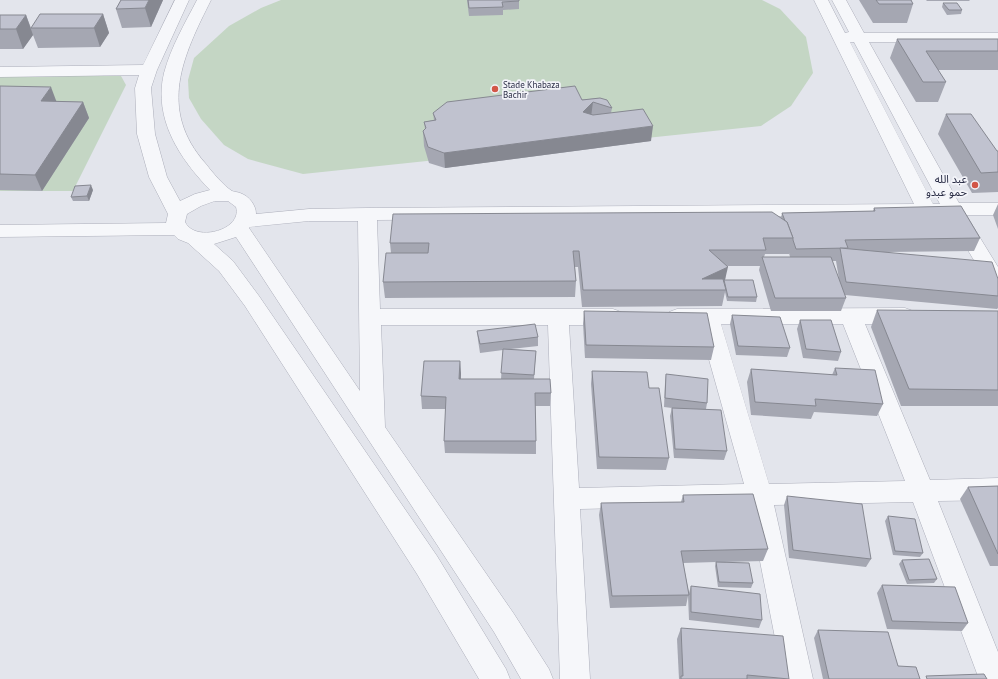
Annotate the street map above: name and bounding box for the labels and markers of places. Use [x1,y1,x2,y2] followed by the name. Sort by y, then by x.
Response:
[503,79,560,100] place label: Stade Khabaza Bachir
[490,84,500,94] marker: Stade Khabaza Bachir
[926,172,968,199] place label: عبد الله حمو عبدو
[970,180,980,190] marker: عبد الله حمو عبدو

